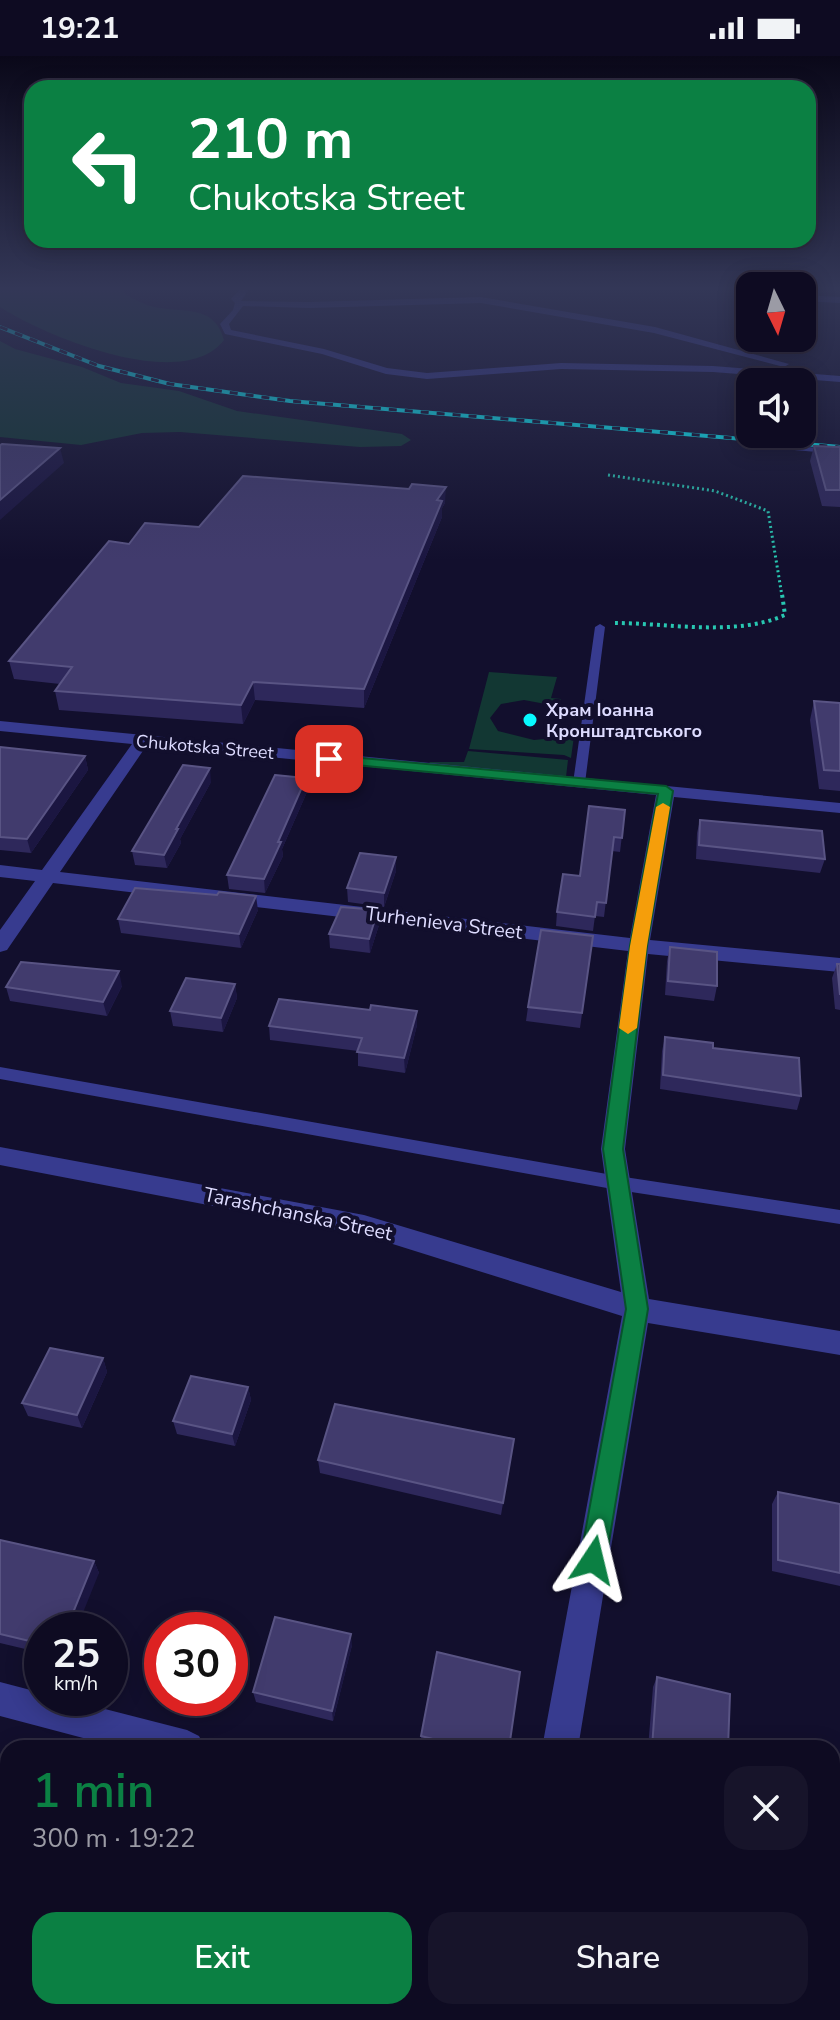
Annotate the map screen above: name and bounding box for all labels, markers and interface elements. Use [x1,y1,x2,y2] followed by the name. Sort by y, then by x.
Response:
[40,8,119,49] text: 19:21
[188,101,353,178] text: 210 m
[56,112,160,216] icon: left
[188,174,465,223] text: Chukotska Street
[736,272,816,352] north arrow
[736,272,816,448] map controls
[736,368,816,448] button: sound
[545,698,702,743] place label: Храм Іоанна Кронштадтського
[521,711,539,729] marker: Храм Іоанна Кронштадтського
[295,725,363,793] pin
[135,729,276,765] street label: Chukotska Street
[307,737,351,781] icon: arrive
[364,900,525,946] street label: Turhenieva Street
[201,1181,396,1247] street label: Tarashchanska Street
[551,1518,635,1602] position arrow
[144,1612,248,1716] speed limit sign: 30
[52,1627,100,1681] text: 25
[54,1670,98,1697] text: km/h
[32,1758,154,1824] text: 1 min
[724,1766,808,1850] button: close
[32,1821,195,1856] text: 300 m · 19:22
[32,1912,412,2004] button: Exit
[428,1912,808,2004] button: Share

